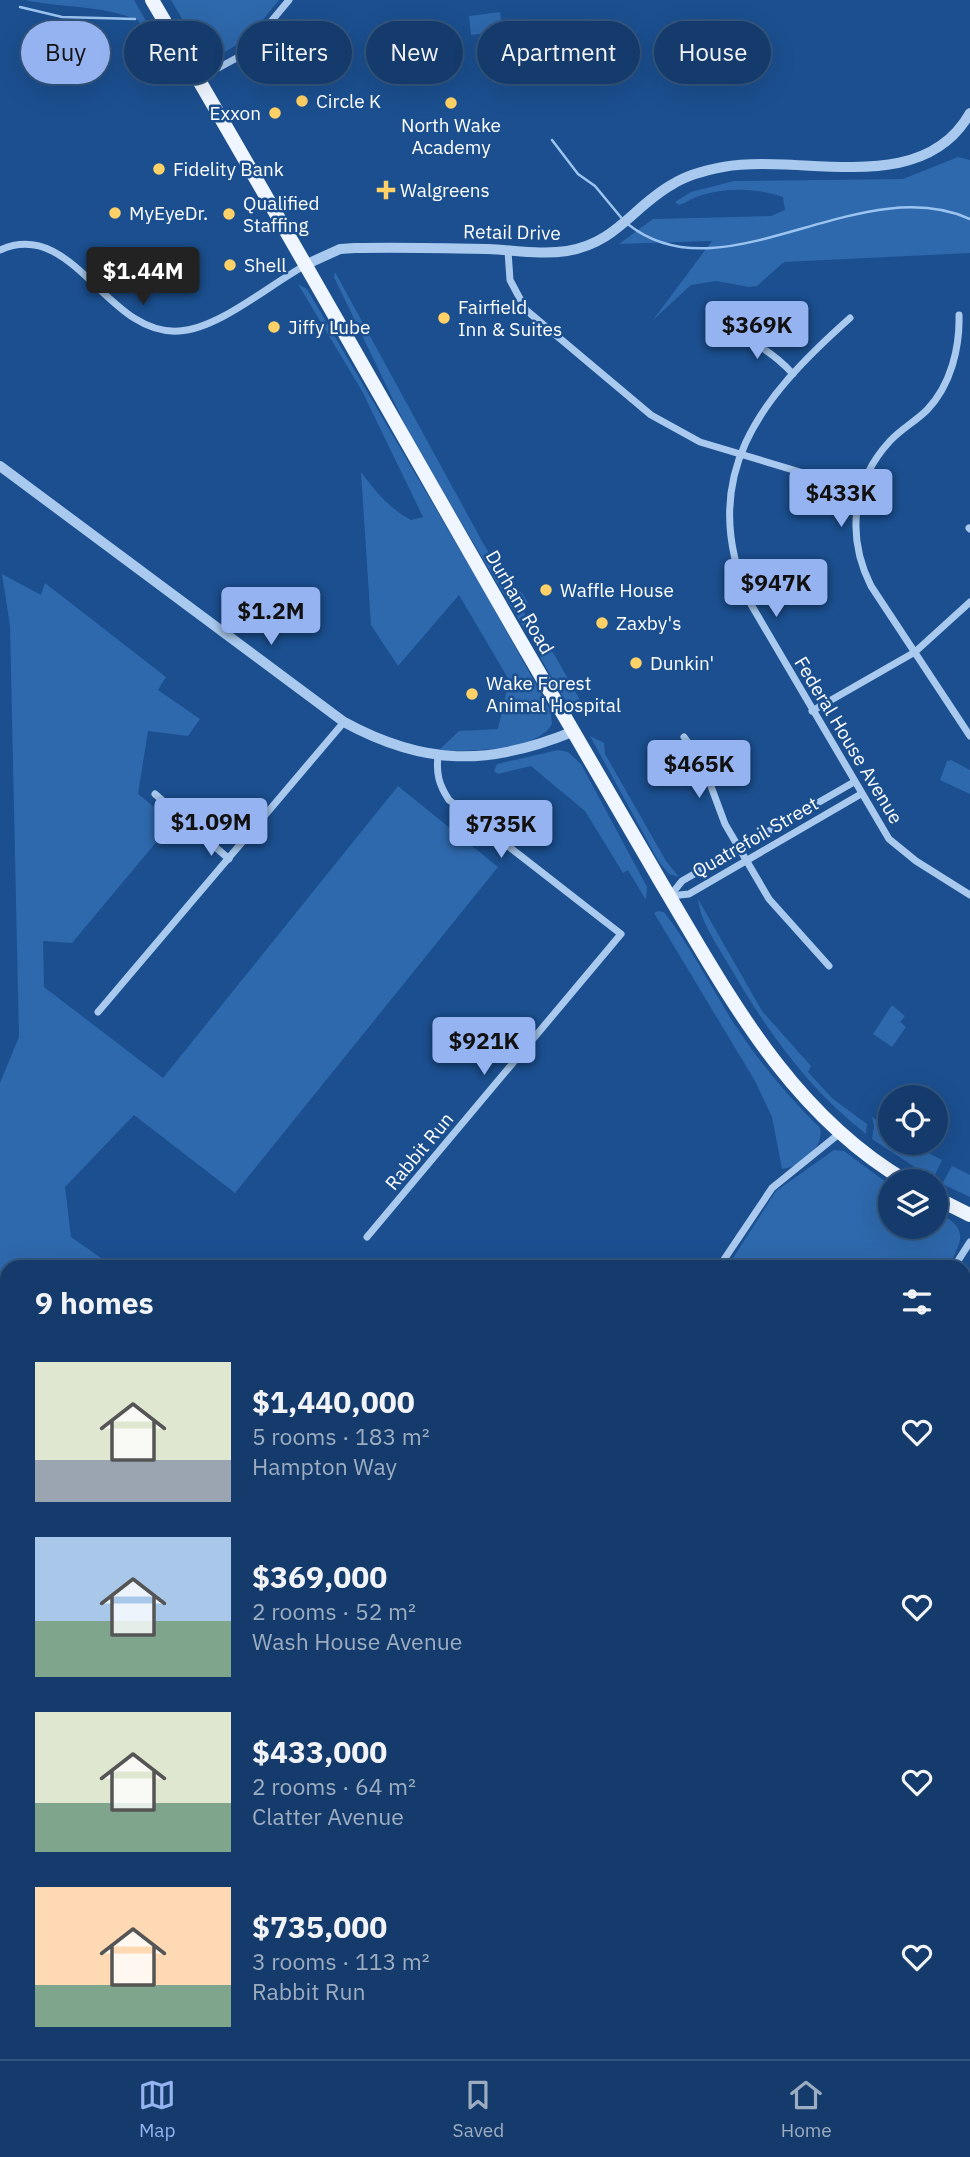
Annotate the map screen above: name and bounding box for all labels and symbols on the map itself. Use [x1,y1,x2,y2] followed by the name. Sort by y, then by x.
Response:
[316,89,381,113] place label: Circle K
[294,93,310,109] marker: Circle K
[443,95,459,111] marker: North Wake Academy
[209,101,261,125] place label: Exxon
[267,105,283,121] marker: Exxon
[401,113,501,159] place label: North Wake Academy
[173,157,284,181] place label: Fidelity Bank
[151,161,167,177] marker: Fidelity Bank
[400,178,490,202] place label: Walgreens
[378,182,394,198] marker: Walgreens
[243,191,320,237] place label: Qualified Staffing
[129,201,208,225] place label: MyEyeDr.
[107,205,123,221] marker: MyEyeDr.
[221,206,237,222] marker: Qualified Staffing
[463,219,561,245] street label: Retail Drive
[86,247,200,307] pin: $1.44M
[244,253,287,277] place label: Shell
[222,257,238,273] marker: Shell
[458,295,562,341] place label: Fairfield Inn & Suites
[708,302,806,361] pin: $369K
[436,310,452,326] marker: Fairfield Inn & Suites
[288,315,370,339] place label: Jiffy Lube
[266,319,282,335] marker: Jiffy Lube
[792,470,890,529] pin: $433K
[481,546,559,658] street label: Durham Road
[727,560,825,619] pin: $947K
[560,578,674,602] place label: Waffle House
[538,582,554,598] marker: Waffle House
[222,588,320,647] pin: $1.2M
[616,611,681,635] place label: Zaxby's
[594,615,610,631] marker: Zaxby's
[650,651,714,675] place label: Dunkin'
[789,652,909,828] street label: Federal House Avenue
[628,655,644,671] marker: Dunkin'
[486,671,621,717] place label: Wake Forest Animal Hospital
[464,686,480,702] marker: Wake Forest Animal Hospital
[650,740,748,800] pin: $465K
[688,791,822,883] street label: Quatrefoil Street
[154,798,268,858] pin: $1.09M
[452,800,550,860] pin: $735K
[435,1018,533,1077] pin: $921K
[380,1107,458,1195] street label: Rabbit Run

